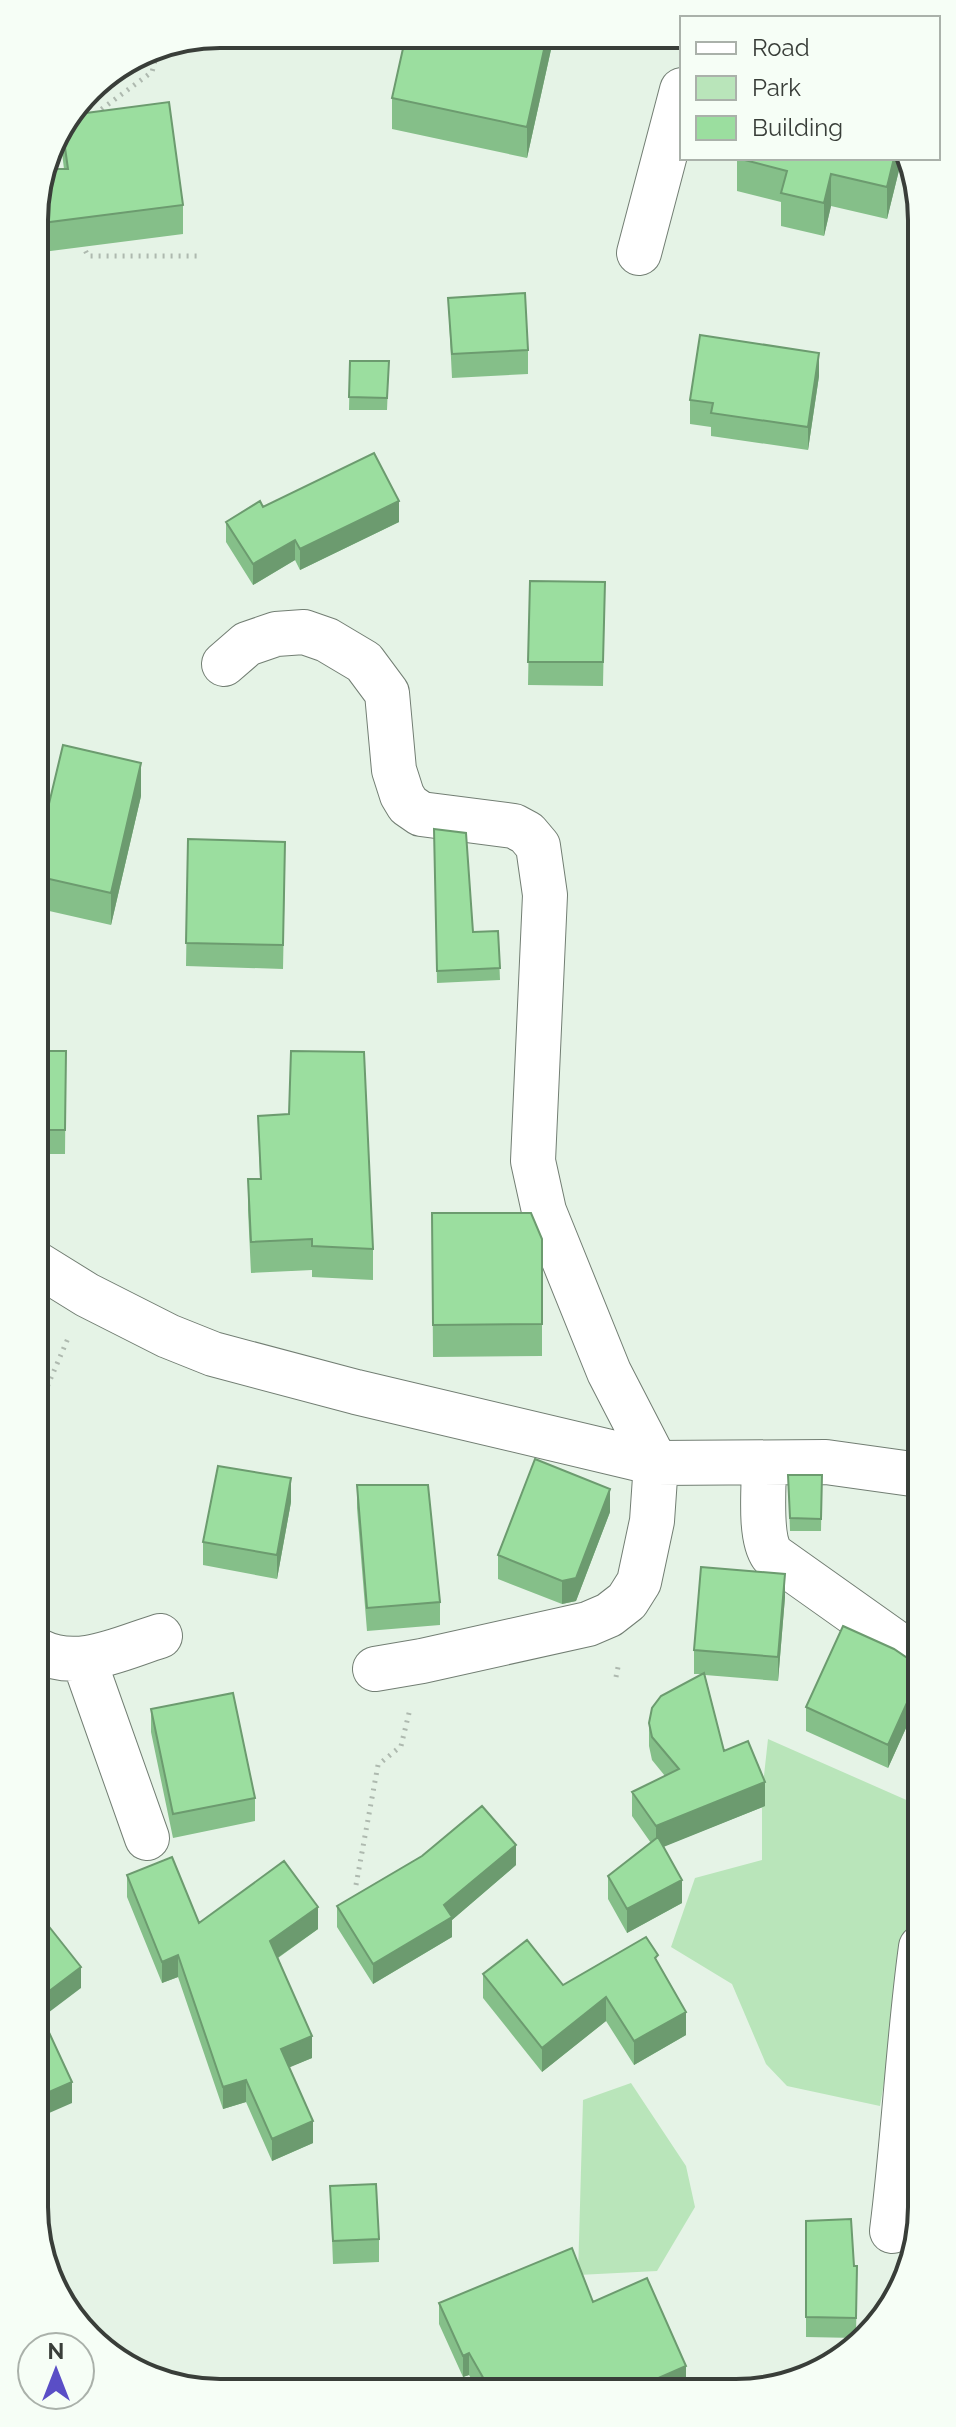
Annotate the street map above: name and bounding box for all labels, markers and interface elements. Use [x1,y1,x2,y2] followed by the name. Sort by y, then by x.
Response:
[680,16,940,160] legend
[752,33,810,62] text: Road
[752,73,801,102] text: Park
[752,113,843,142] text: Building
[16,2331,96,2411] north arrow
[48,2338,64,2364] text: N

